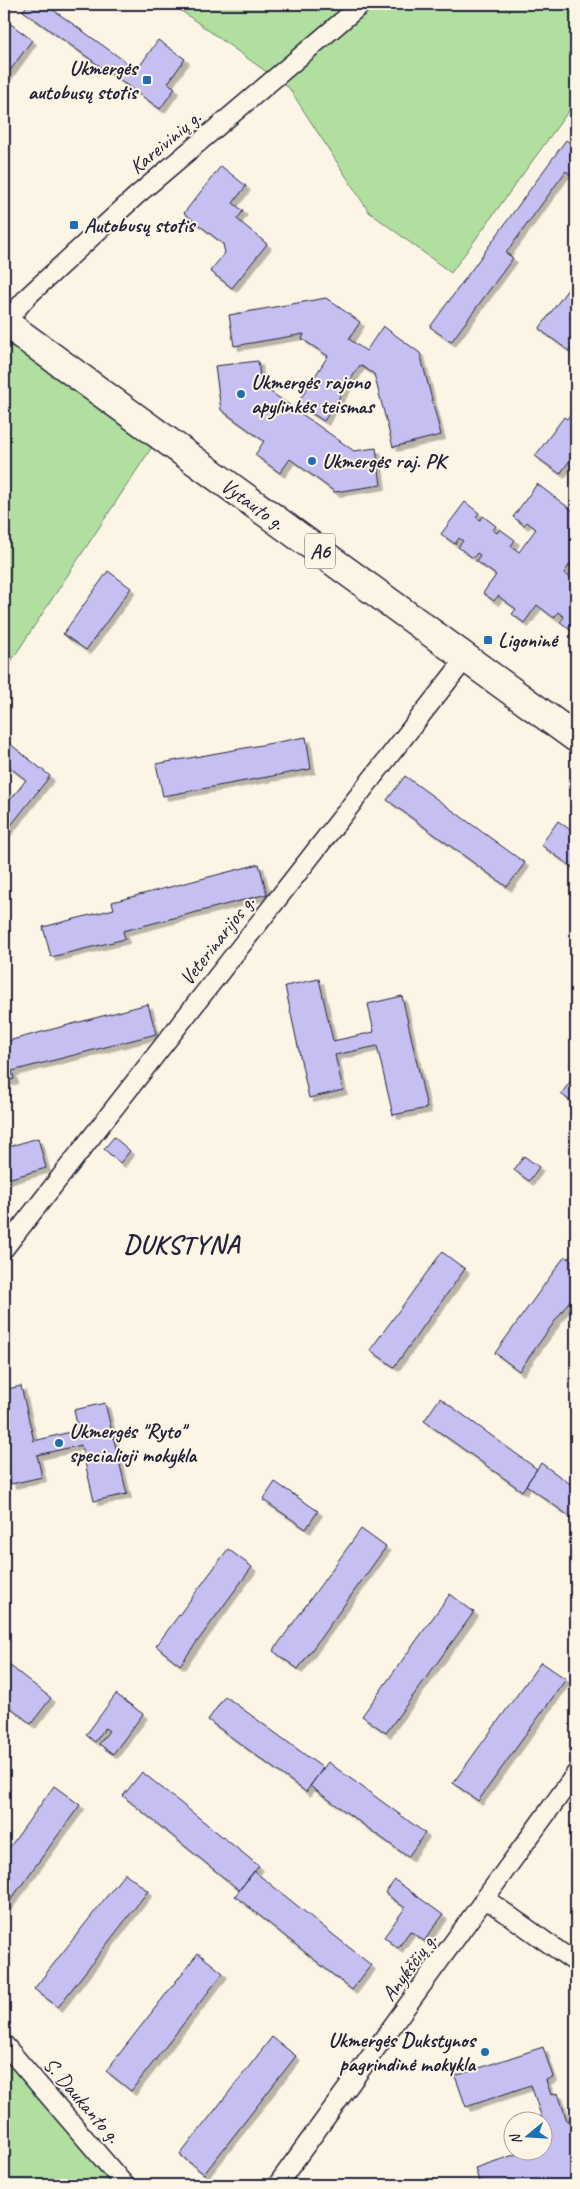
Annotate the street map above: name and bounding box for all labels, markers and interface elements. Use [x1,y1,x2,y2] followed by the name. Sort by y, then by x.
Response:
[28,55,140,105] place label: Ukmergės autobusų stotis
[141,74,153,86] marker: Ukmergės autobusų stotis
[124,104,207,180] street label: Kareivinių g.
[84,212,197,238] place label: Autobusų stotis
[68,219,80,231] marker: Autobusų stotis
[251,369,376,420] place label: Ukmergės rajono apylinkės teismas
[235,388,247,400] marker: Ukmergės rajono apylinkės teismas
[322,448,449,474] place label: Ukmergės raj. PK
[306,455,318,467] marker: Ukmergės raj. PK
[216,472,291,536] street label: Vytauto g.
[305,534,335,568] road number: A6
[498,627,559,653] place label: Ligoninė
[482,634,494,646] marker: Ligoninė
[174,889,261,990] street label: Veterinarijos g.
[124,1228,241,1261] district label: DUKSTYNA
[69,1418,198,1469] place label: Ukmergės "Ryto" specialioji mokykla
[53,1437,65,1449] marker: Ukmergės "Ryto" specialioji mokykla
[376,1927,443,2006] street label: Anykščių g.
[328,2027,478,2077] place label: Ukmergės Dukstynos pagrindinė mokykla
[479,2046,491,2058] marker: Ukmergės Dukstynos pagrindinė mokykla
[38,2052,127,2149] street label: S. Daukanto g.
[502,2112,552,2162] north arrow
[506,2131,526,2147] text: N

